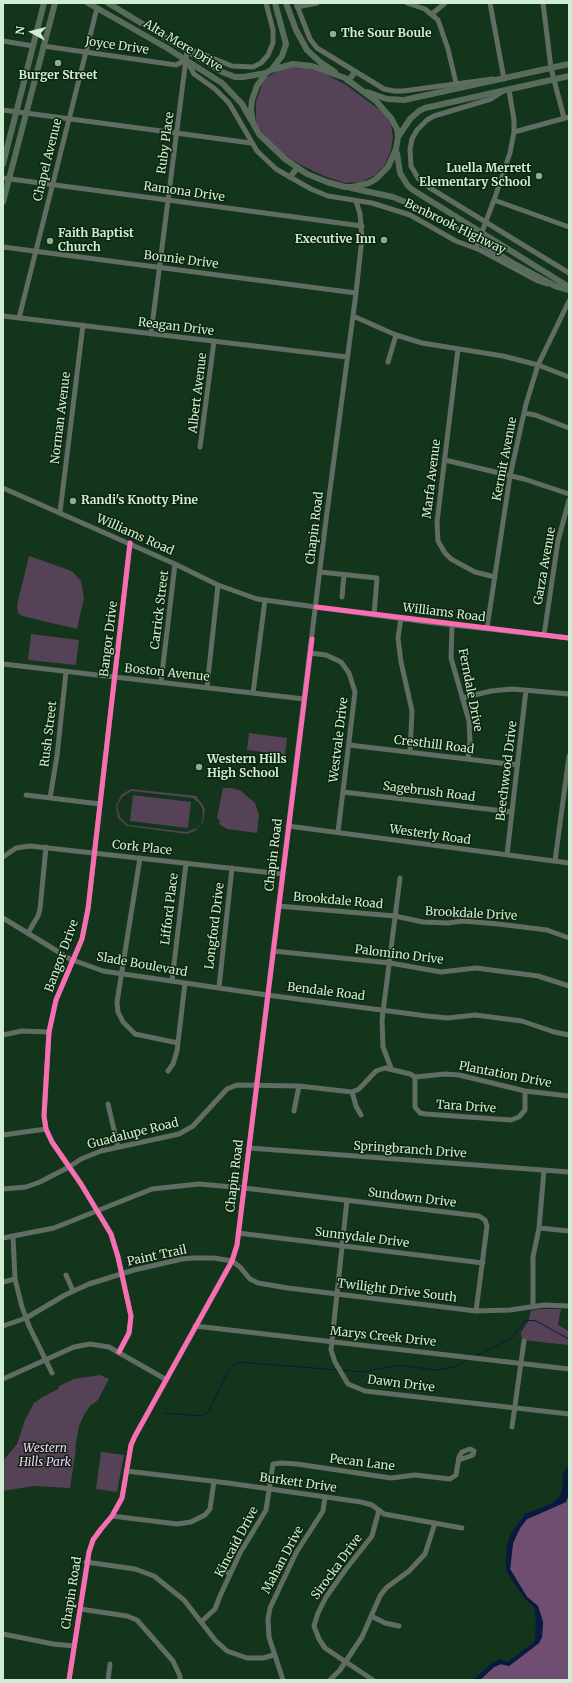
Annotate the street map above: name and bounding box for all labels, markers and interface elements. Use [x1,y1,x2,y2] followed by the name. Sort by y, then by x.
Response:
[12,12,52,52] north arrow
[141,17,225,75] street label: Alta Mere Drive
[13,25,28,36] text: N
[341,27,431,41] place label: The Sour Boule
[328,29,338,39] marker: The Sour Boule
[84,34,150,58] street label: Joyce Drive
[53,58,63,68] marker: Burger Street
[19,69,97,83] place label: Burger Street
[155,111,177,175] street label: Ruby Place
[31,117,65,203] street label: Chapel Avenue
[419,162,531,190] place label: Luella Merrett Elementary School
[534,171,544,181] marker: Luella Merrett Elementary School
[142,179,226,205] street label: Ramona Drive
[402,196,508,258] street label: Benbrook Highway
[58,227,134,255] place label: Faith Baptist Church
[295,233,376,247] place label: Executive Inn
[379,235,389,245] marker: Executive Inn
[45,236,55,246] marker: Faith Baptist Church
[143,248,219,272] street label: Bonnie Drive
[137,315,215,339] street label: Reagan Drive
[186,352,210,434] street label: Albert Avenue
[48,371,74,465] street label: Norman Avenue
[490,416,520,502] street label: Kermit Avenue
[420,439,444,519] street label: Marfa Avenue
[303,491,327,565] street label: Chapin Road
[81,494,198,508] place label: Randi's Knotty Pine
[68,496,78,506] marker: Randi's Knotty Pine
[94,511,176,559] street label: Williams Road
[531,526,559,606] street label: Garza Avenue
[148,570,172,650] street label: Carrick Street
[97,600,121,678] street label: Bangor Drive
[402,601,486,625] street label: Williams Road
[455,647,485,733] street label: Ferndale Drive
[124,661,210,685] street label: Boston Avenue
[327,697,351,783] street label: Westvale Drive
[38,700,60,768] street label: Rush Street
[494,720,520,822] street label: Beechwood Drive
[393,733,475,757] street label: Cresthill Road
[207,753,287,781] place label: Western Hills High School
[194,762,204,772] marker: Western Hills High School
[382,779,476,805] street label: Sagebrush Road
[262,818,286,892] street label: Chapin Road
[388,822,472,848] street label: Westerly Road
[111,838,173,858] street label: Cork Place
[158,872,182,946] street label: Lifford Place
[203,882,227,970] street label: Longford Drive
[292,890,384,912] street label: Brookdale Road
[424,904,518,924] street label: Brookdale Drive
[42,918,82,994] street label: Bangor Drive
[354,942,444,968] street label: Palomino Drive
[95,950,189,980] street label: Slade Boulevard
[286,980,366,1004] street label: Bendale Road
[457,1059,553,1091] street label: Plantation Drive
[435,1098,497,1116] street label: Tara Drive
[86,1116,180,1152] street label: Guadalupe Road
[223,1139,247,1213] street label: Chapin Road
[353,1139,467,1161] street label: Springbranch Drive
[367,1185,457,1211] street label: Sundown Drive
[314,1225,410,1251] street label: Sunnydale Drive
[126,1243,188,1269] street label: Paint Trail
[336,1276,458,1306] street label: Twilight Drive South
[329,1324,437,1350] street label: Marys Creek Drive
[367,1373,435,1395] street label: Dawn Drive
[19,1442,71,1470] park label: Western Hills Park
[329,1452,395,1474] street label: Pecan Lane
[259,1470,337,1496] street label: Burkett Drive
[212,1504,262,1580] street label: Kincaid Drive
[259,1524,307,1596] street label: Mahan Drive
[308,1532,366,1602] street label: Sirocka Drive
[59,1556,85,1630] street label: Chapin Road

